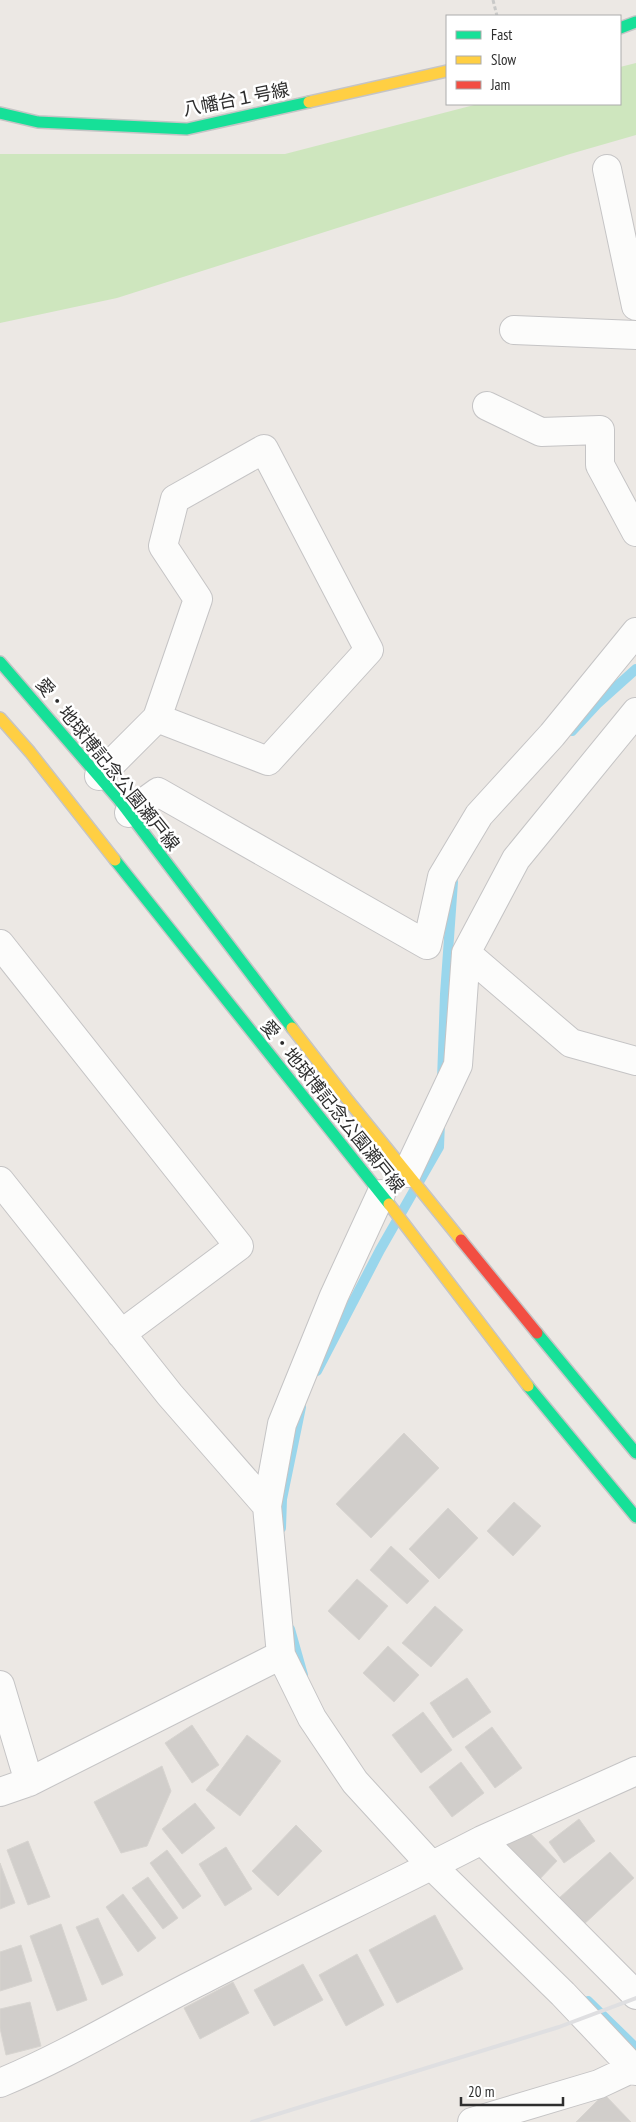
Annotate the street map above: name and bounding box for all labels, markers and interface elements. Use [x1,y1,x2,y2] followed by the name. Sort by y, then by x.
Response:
[446,15,621,105] legend
[491,25,512,44] text: Fast
[491,50,516,69] text: Slow
[490,75,510,94] text: Jam
[181,77,291,121] street label: 八幡台１号線
[31,673,185,855] street label: 愛・地球博記念公園瀬戸線
[256,1015,410,1197] street label: 愛・地球博記念公園瀬戸線
[461,2074,564,2106] scale bar
[468,2082,494,2101] text: 20 m

